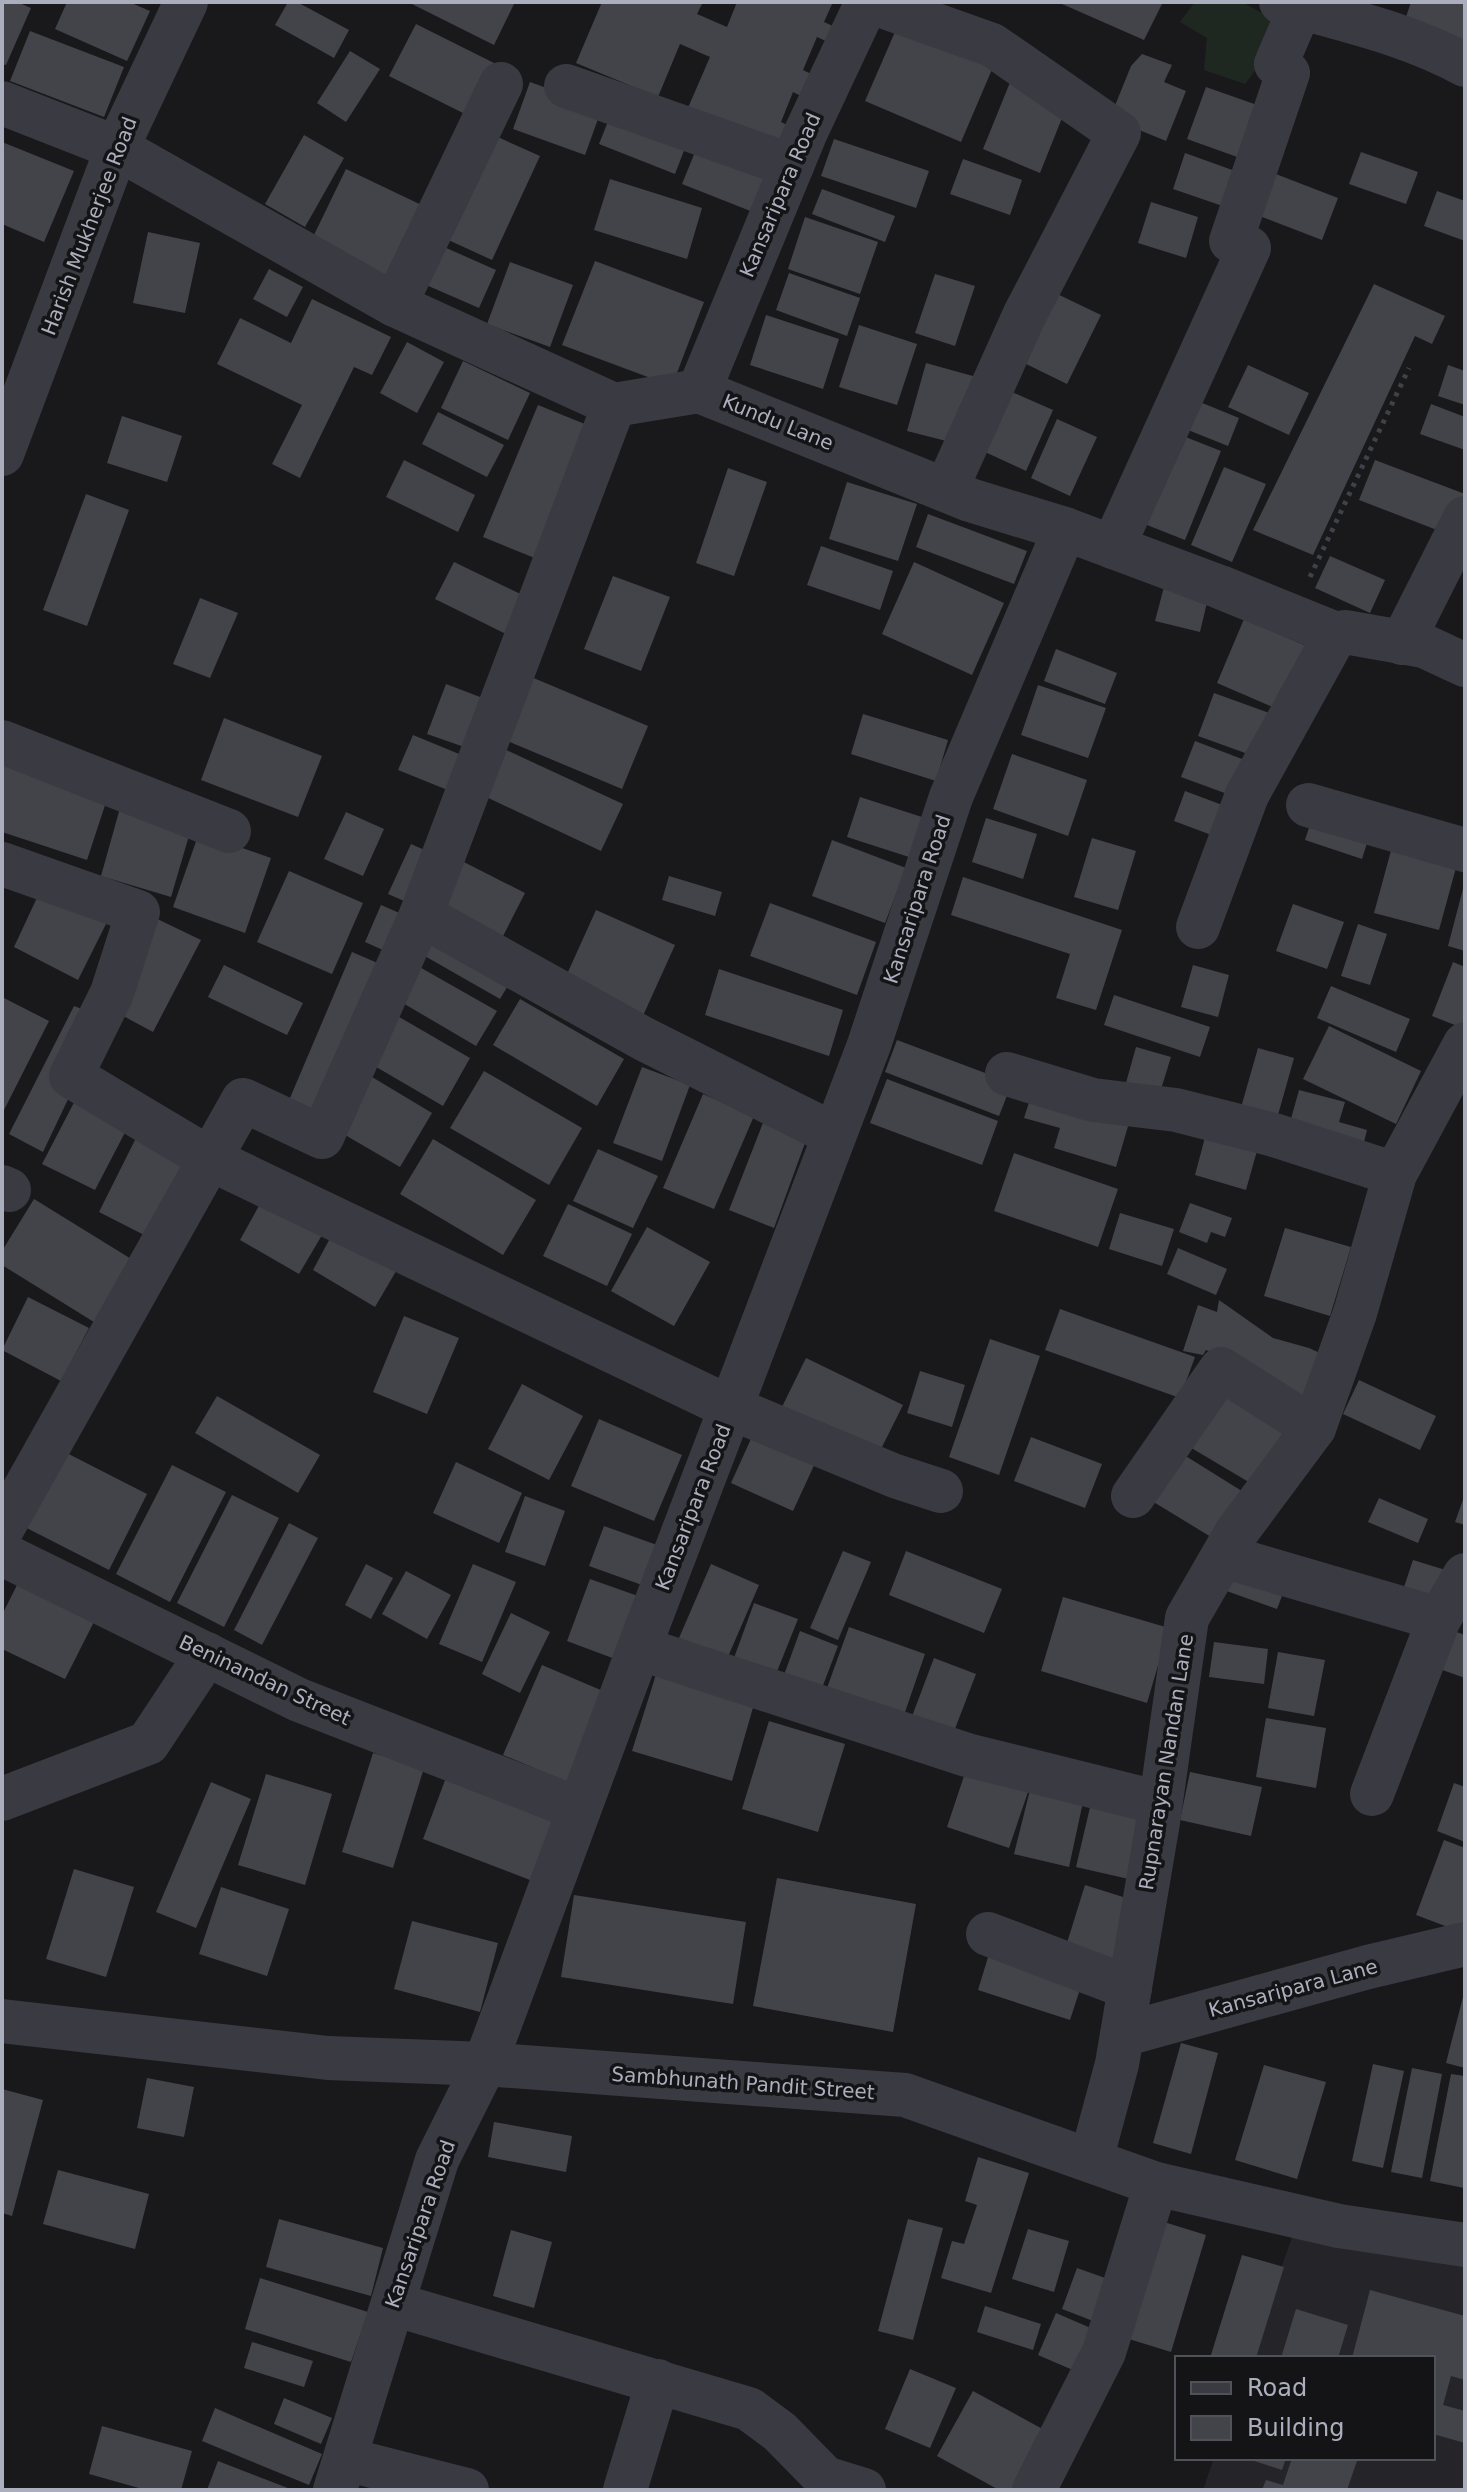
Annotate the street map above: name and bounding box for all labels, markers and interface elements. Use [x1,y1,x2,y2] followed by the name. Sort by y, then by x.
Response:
[735,109,825,281] street label: Kansaripara Road
[36,113,142,339] street label: Harish Mukherjee Road
[719,389,837,455] street label: Kundu Lane
[878,812,956,986] street label: Kansaripara Road
[650,1420,736,1594] street label: Kansaripara Road
[175,1630,355,1730] street label: Beninandan Street
[1134,1632,1198,1892] street label: Rupnarayan Nandan Lane
[1206,1954,1380,2022] street label: Kansaripara Lane
[611,2062,875,2104] street label: Sambhunath Pandit Street
[380,2137,460,2311] street label: Kansaripara Road
[1175,2356,1435,2460] legend
[1247,2374,1307,2402] text: Road
[1247,2414,1344,2442] text: Building

